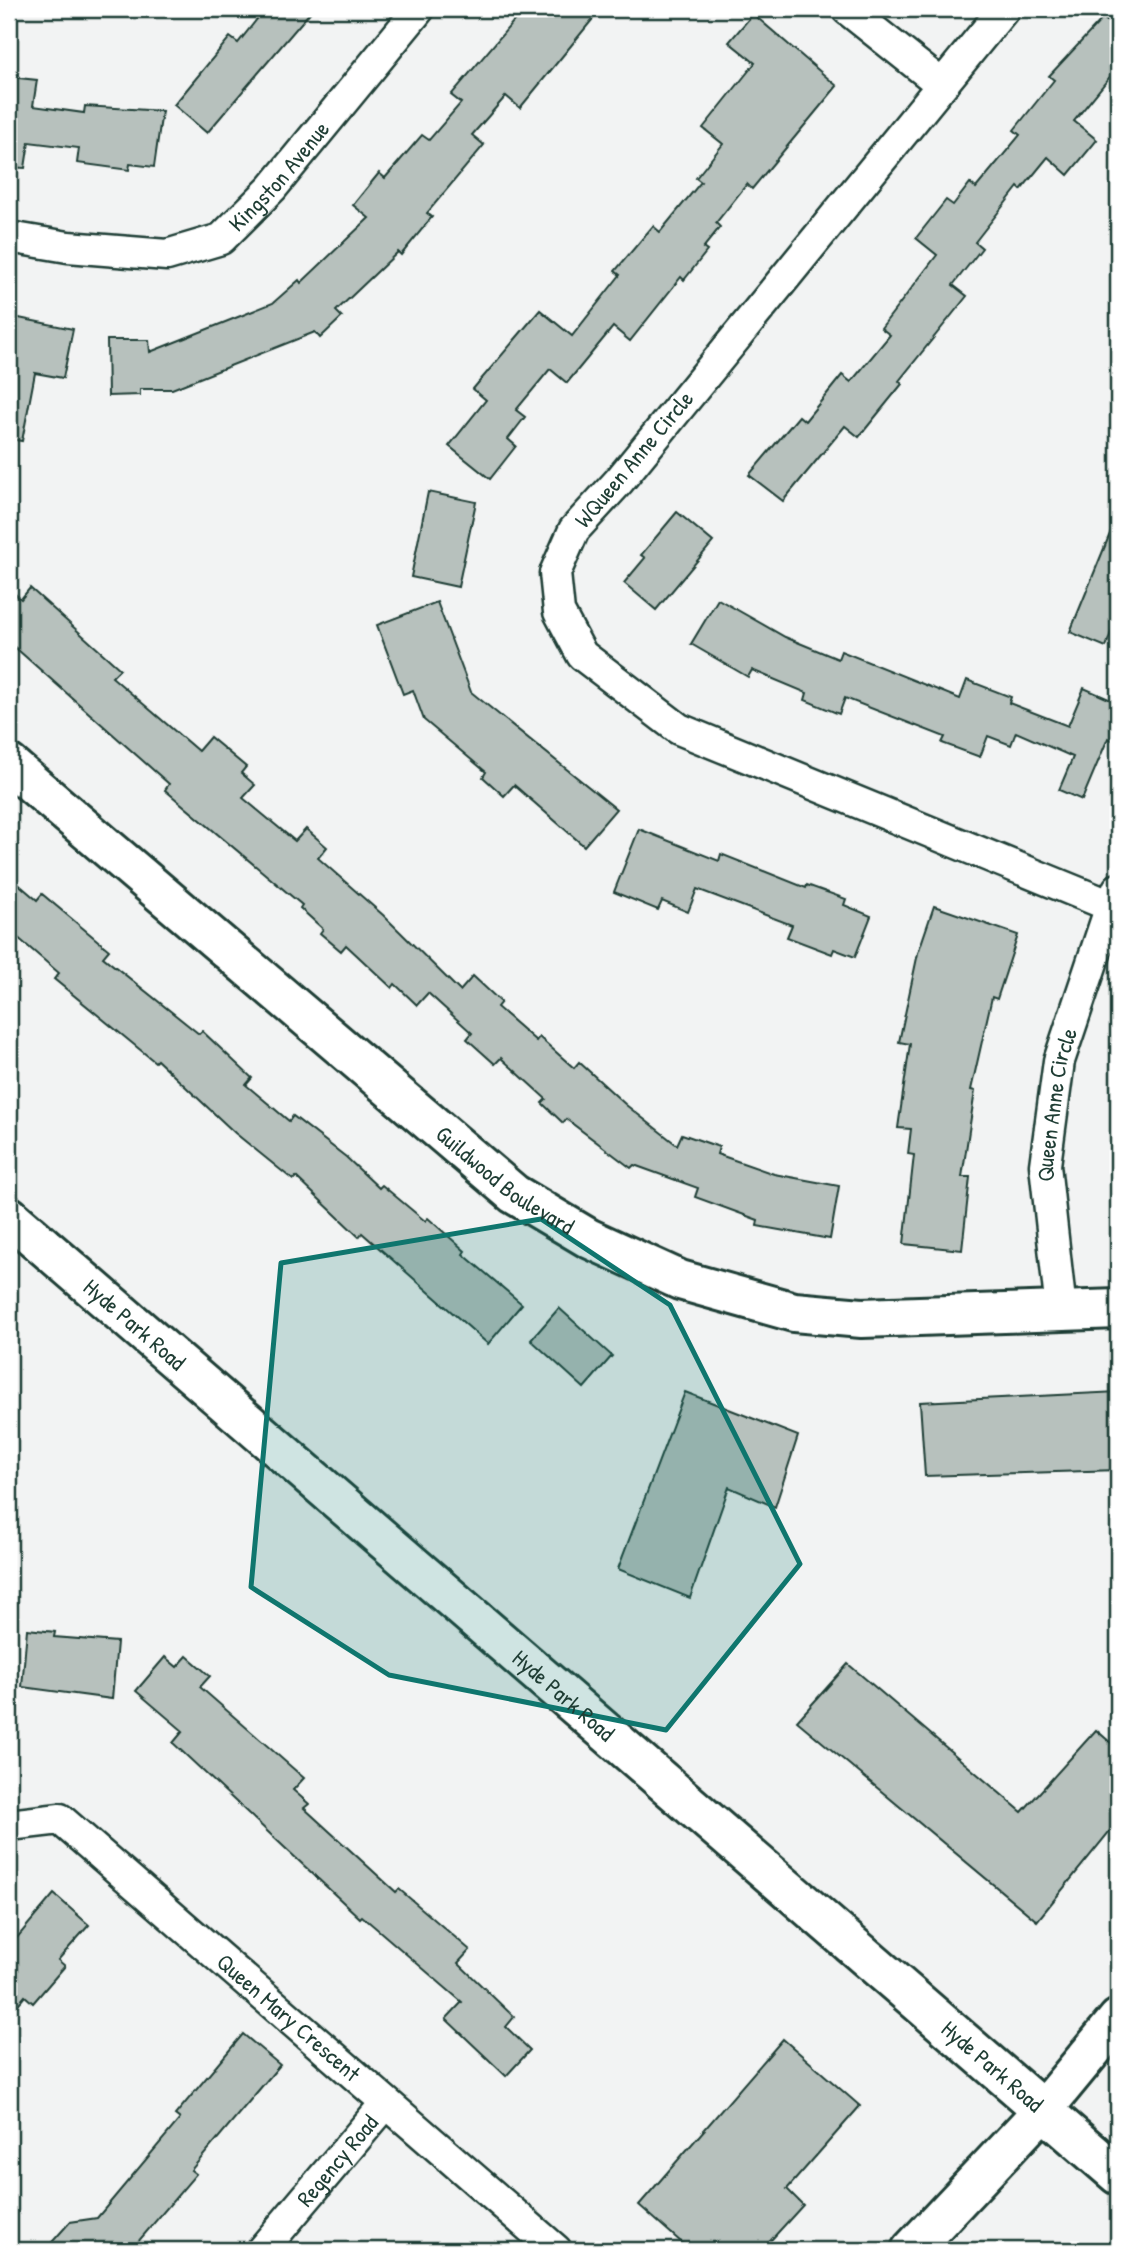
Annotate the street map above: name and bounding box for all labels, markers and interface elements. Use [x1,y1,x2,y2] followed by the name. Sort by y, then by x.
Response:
[221,114,336,238] street label: Kingston Avenue
[567,384,700,534] street label: WQueen Anne Circle
[1029,1024,1084,1183] street label: Queen Anne Circle
[430,1118,580,1241] street label: Guildwood Boulevard
[77,1271,193,1377] street label: Hyde Park Road
[506,1642,621,1748] street label: Hyde Park Road
[210,1946,368,2089] street label: Queen Mary Crescent
[935,2013,1050,2119] street label: Hyde Park Road
[289,2108,385,2213] street label: Regency Road

